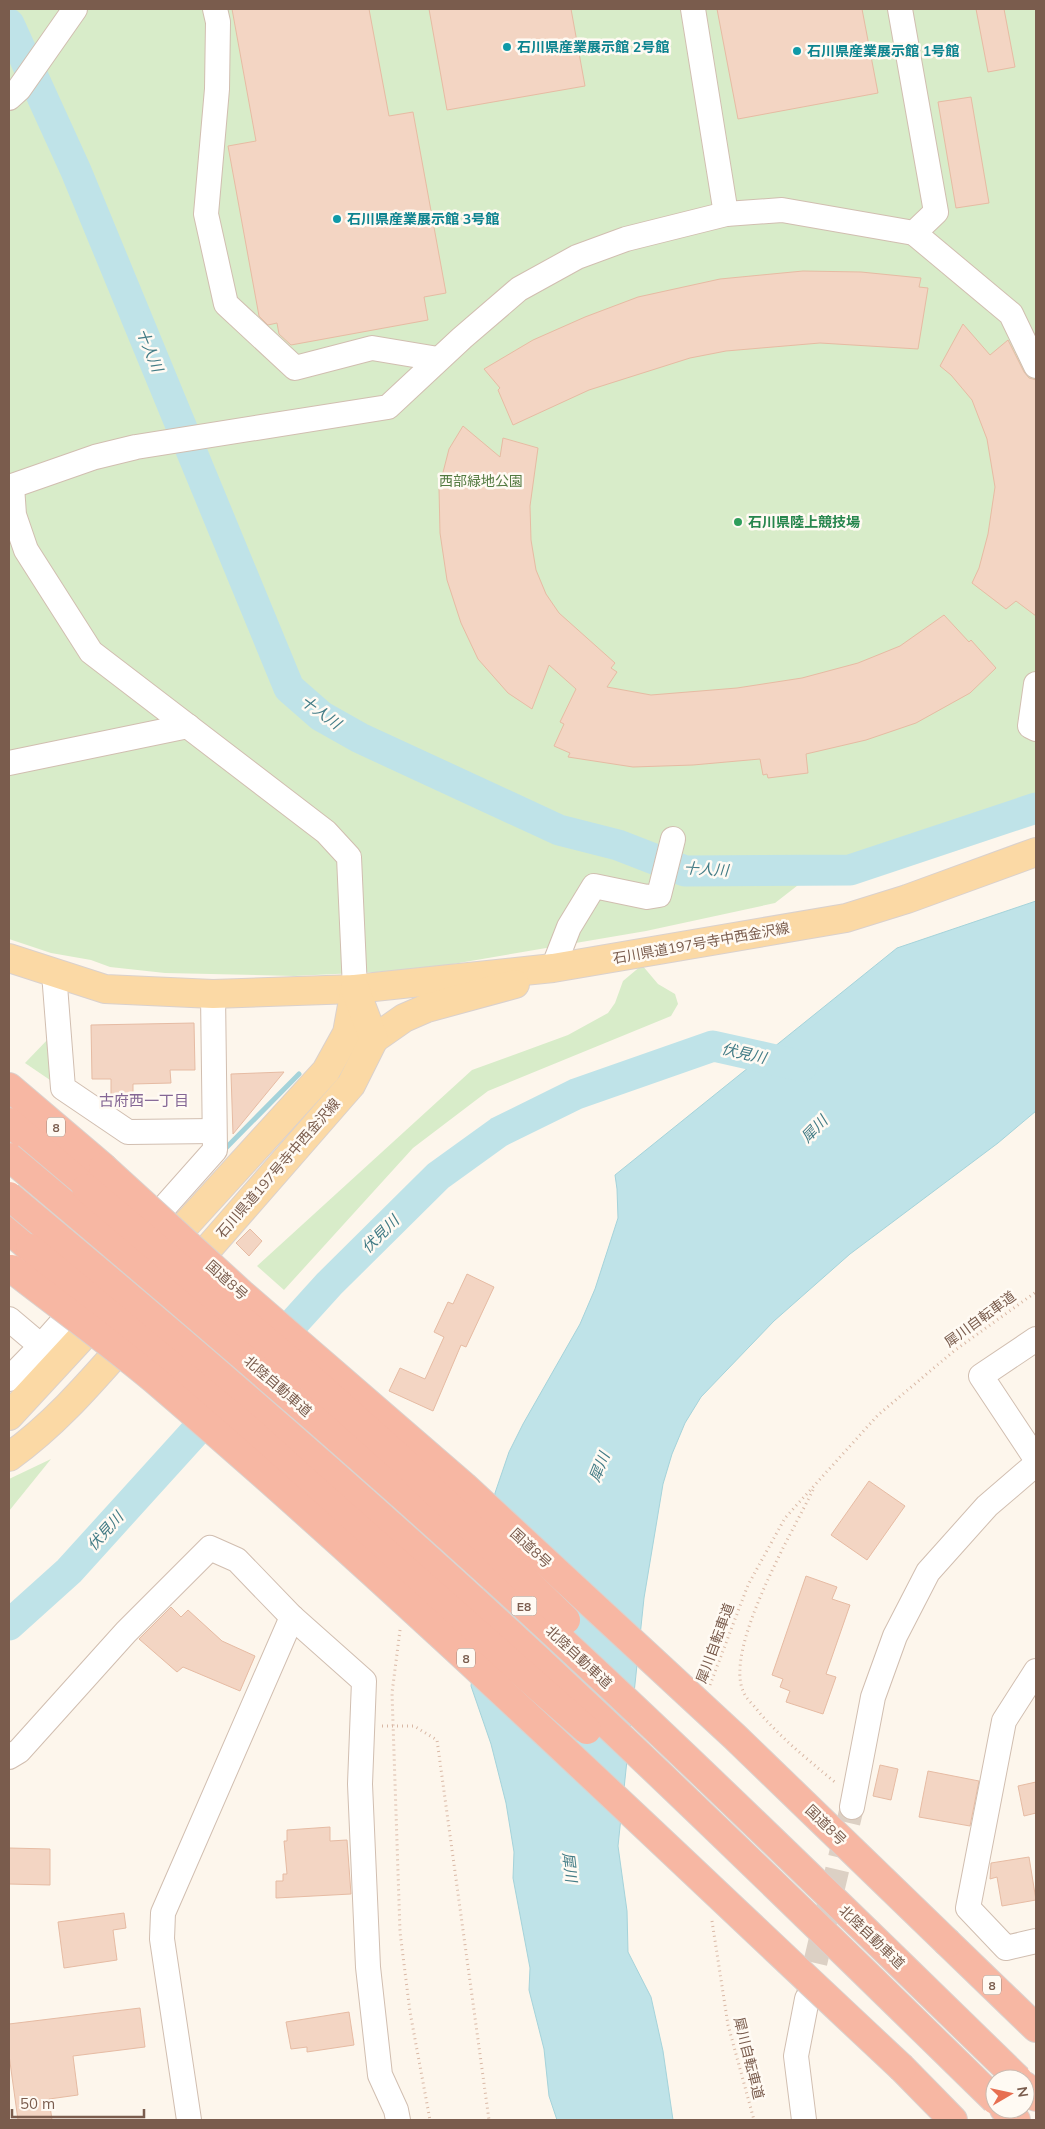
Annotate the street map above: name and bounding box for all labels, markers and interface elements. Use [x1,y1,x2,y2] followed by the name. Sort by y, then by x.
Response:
[517,38,669,56] place label: 石川県産業展示館 2号館
[501,41,513,53] marker: 石川県産業展示館 2号館
[807,42,959,60] place label: 石川県産業展示館 1号館
[791,45,803,57] marker: 石川県産業展示館 1号館
[347,210,499,228] place label: 石川県産業展示館 3号館
[331,213,343,225] marker: 石川県産業展示館 3号館
[133,326,168,376] water label: 十人川
[439,472,523,490] park label: 西部緑地公園
[748,513,860,531] place label: 石川県陸上競技場
[732,516,744,528] marker: 石川県陸上競技場
[297,691,346,734] water label: 十人川
[683,858,731,880] water label: 十人川
[611,919,791,967] street label: 石川県道197号寺中西金沢線
[720,1039,770,1068] water label: 伏見川
[99,1091,189,1110] district label: 古府西一丁目
[212,1094,344,1242] street label: 石川県道197号寺中西金沢線
[797,1110,833,1146] water label: 犀川
[47,1118,65,1136] road number: 8
[357,1210,404,1257] water label: 伏見川
[202,1256,252,1304] street label: 国道8号
[941,1287,1019,1351] street label: 犀川自転車道
[240,1352,316,1420] street label: 北陸自動車道
[585,1448,614,1484] water label: 犀川
[83,1506,128,1554] water label: 伏見川
[506,1524,556,1572] street label: 国道8号
[512,1596,536,1615] road number: E8
[692,1600,738,1686] street label: 犀川自転車道
[542,1622,616,1692] street label: 北陸自動車道
[457,1649,475,1668] road number: 8
[802,1801,850,1849] street label: 国道8号
[559,1851,582,1885] water label: 犀川
[836,1901,908,1973] street label: 北陸自動車道
[983,1976,1001,1994] road number: 8
[730,2015,768,2101] street label: 犀川自転車道
[985,2069,1035,2119] north arrow
[1013,2085,1033,2099] text: N
[12,2086,145,2118] scale bar
[20,2094,55,2113] text: 50 m

